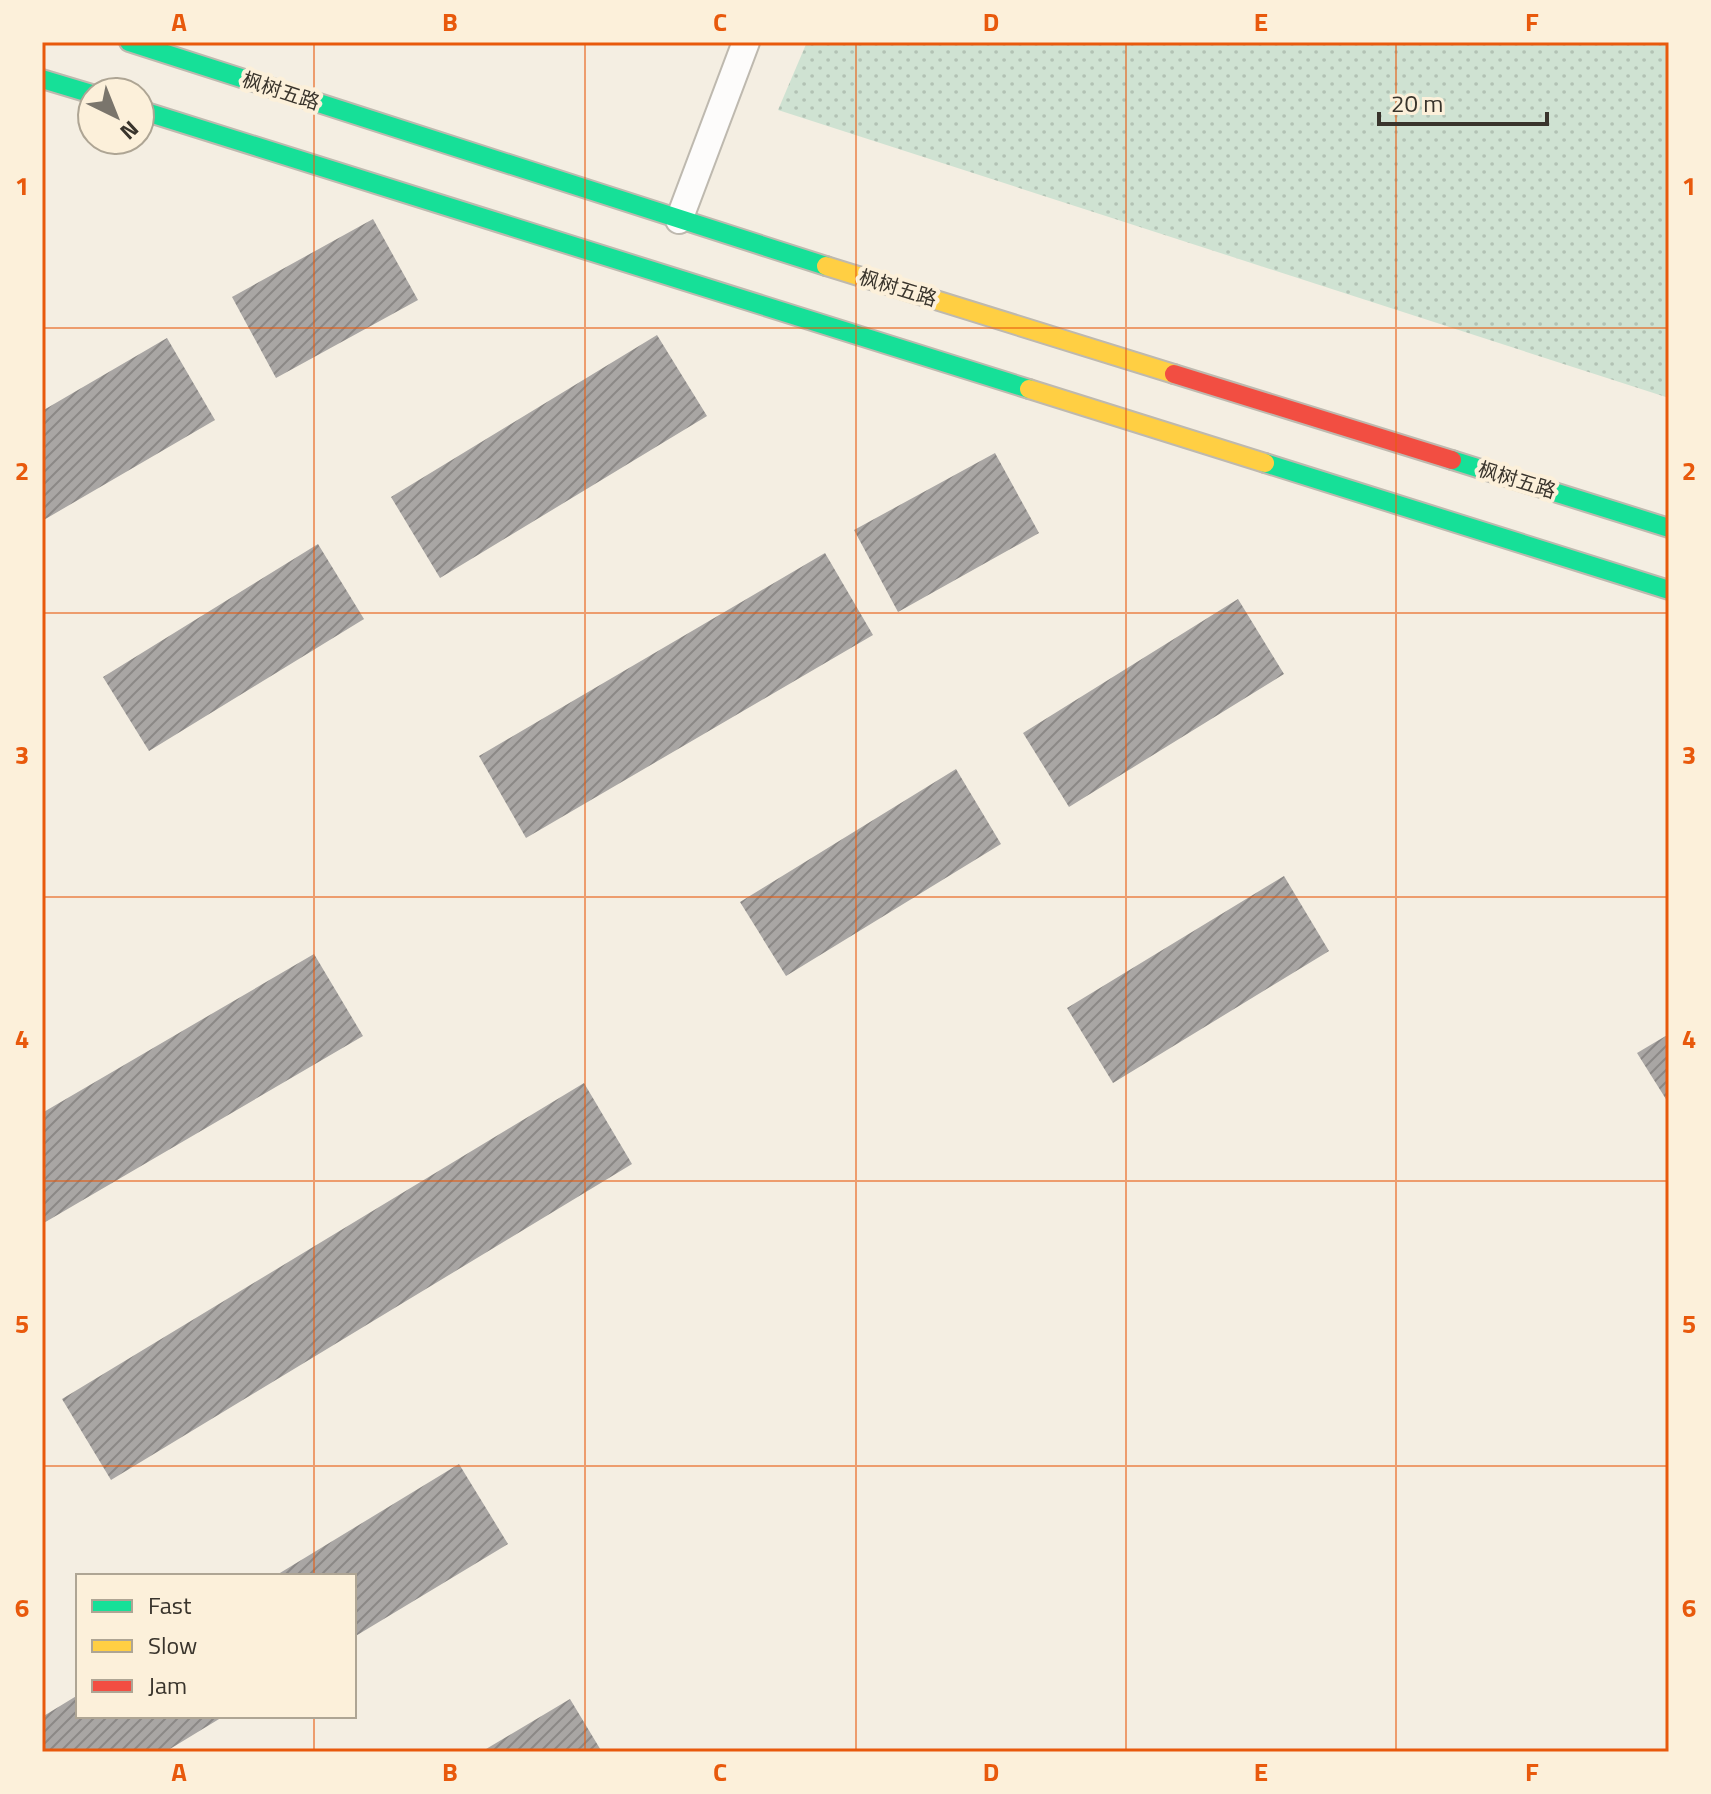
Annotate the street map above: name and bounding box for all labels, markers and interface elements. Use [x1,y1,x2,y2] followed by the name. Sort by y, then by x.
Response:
[171,2,187,41] text: A
[442,2,458,41] text: B
[713,2,727,41] text: C
[983,2,999,41] text: D
[1254,2,1268,41] text: E
[1525,2,1539,41] text: F
[238,63,324,118] street label: 枫树五路
[76,76,156,156] north arrow
[1379,76,1547,126] scale bar
[1391,85,1443,121] text: 20 m
[112,113,147,148] text: N
[15,166,29,205] text: 1
[1682,166,1696,205] text: 1
[855,261,941,314] street label: 枫树五路
[15,451,29,490] text: 2
[1682,451,1696,490] text: 2
[1474,453,1560,506] street label: 枫树五路
[15,735,29,774] text: 3
[1682,735,1696,774] text: 3
[15,1019,29,1058] text: 4
[1682,1019,1696,1058] text: 4
[15,1304,29,1343] text: 5
[1682,1304,1696,1343] text: 5
[76,1574,356,1718] legend
[148,1587,192,1623] text: Fast
[15,1588,29,1627] text: 6
[1682,1588,1696,1627] text: 6
[148,1627,197,1663] text: Slow
[148,1667,187,1703] text: Jam
[171,1752,187,1791] text: A
[442,1752,458,1791] text: B
[713,1752,727,1791] text: C
[983,1752,999,1791] text: D
[1254,1752,1268,1791] text: E
[1525,1752,1539,1791] text: F

